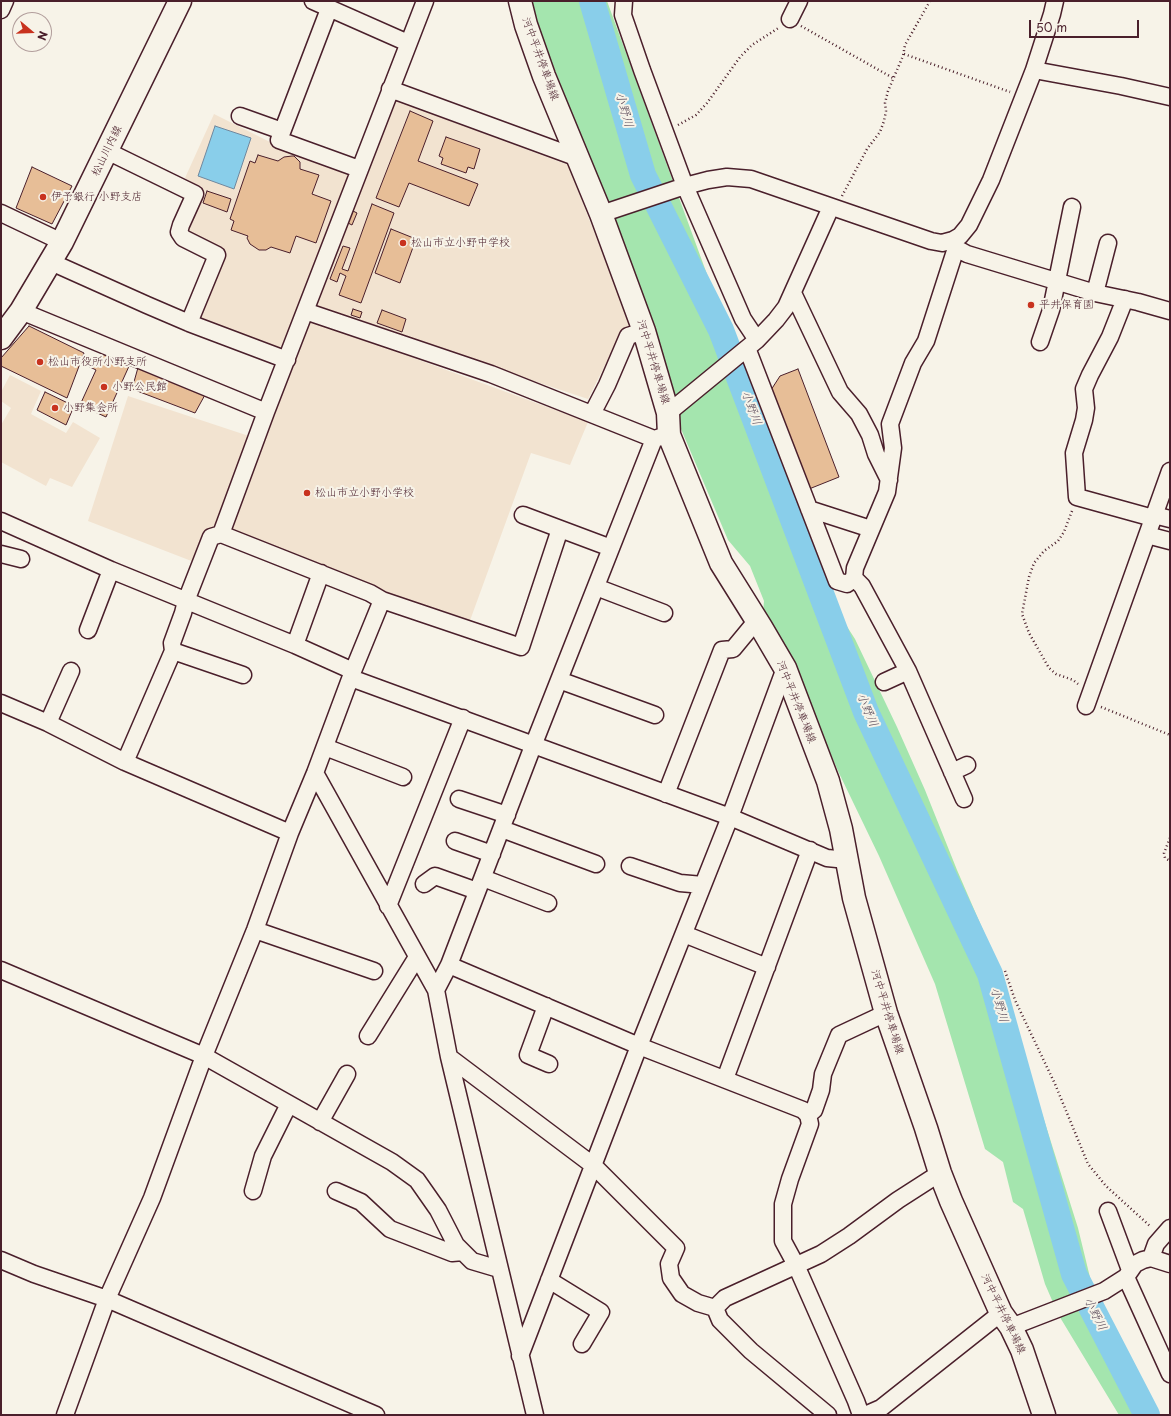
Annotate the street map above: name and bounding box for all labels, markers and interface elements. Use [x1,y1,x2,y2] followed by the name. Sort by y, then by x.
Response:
[12,12,52,52] north arrow
[1031,12,1141,38] scale bar
[519,15,561,103] street label: 河中平井停車場線
[1036,18,1067,36] text: 50 m
[33,29,52,43] text: N
[612,91,636,129] water label: 小野川
[89,123,125,179] street label: 松山川内線
[51,190,143,204] place label: 伊予銀行 小野支店
[38,192,48,202] marker: 伊予銀行 小野支店
[411,236,510,250] place label: 松山市立小野中学校
[398,238,408,248] marker: 松山市立小野中学校
[1039,298,1094,312] place label: 平井保育園
[1026,300,1036,310] marker: 平井保育園
[634,318,672,406] street label: 河中平井停車場線
[48,355,147,369] place label: 松山市役所小野支所
[35,357,45,367] marker: 松山市役所小野支所
[112,380,167,394] place label: 小野公民館
[99,382,109,392] marker: 小野公民館
[738,389,764,427] water label: 小野川
[63,401,118,415] place label: 小野集会所
[50,403,60,413] marker: 小野集会所
[315,486,414,500] place label: 松山市立小野小学校
[302,488,312,498] marker: 松山市立小野小学校
[773,659,819,745] street label: 河中平井停車場線
[853,691,881,729] water label: 小野川
[868,968,906,1056] street label: 河中平井停車場線
[987,986,1011,1024] water label: 小野川
[978,1272,1028,1356] street label: 河中平井停車場線
[1080,1295,1110,1333] water label: 小野川

